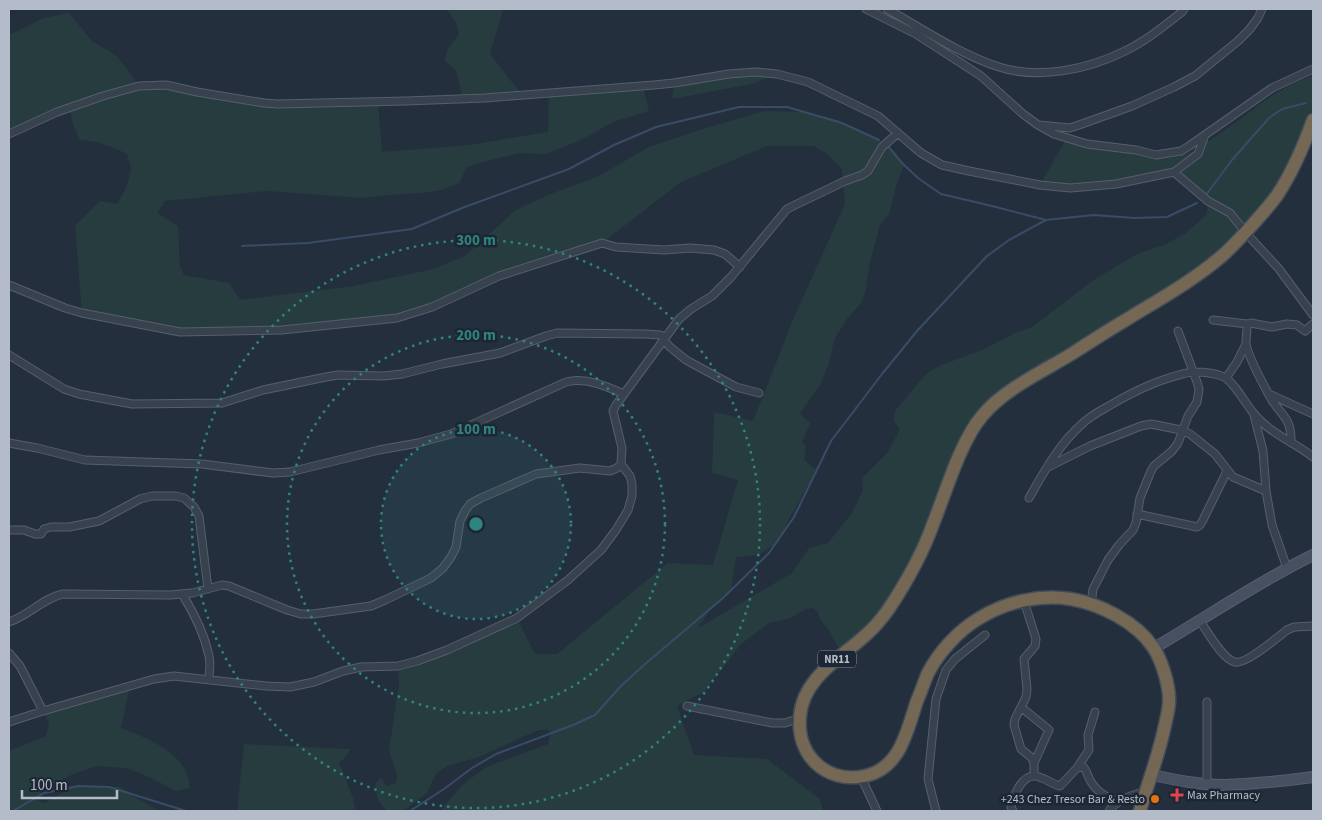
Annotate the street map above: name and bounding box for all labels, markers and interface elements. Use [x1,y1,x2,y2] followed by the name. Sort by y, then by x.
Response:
[456,230,496,251] text: 300 m
[456,325,496,346] text: 200 m
[456,419,496,440] text: 100 m
[467,515,485,533] centre of rings
[818,651,856,668] road number: NR11
[22,768,118,800] scale bar
[30,775,68,796] text: 100 m
[1187,787,1261,804] place label: Max Pharmacy
[1171,789,1183,801] marker: Max Pharmacy
[1001,791,1145,808] place label: +243 Chez Tresor Bar & Resto
[1149,793,1161,805] marker: +243 Chez Tresor Bar & Resto

